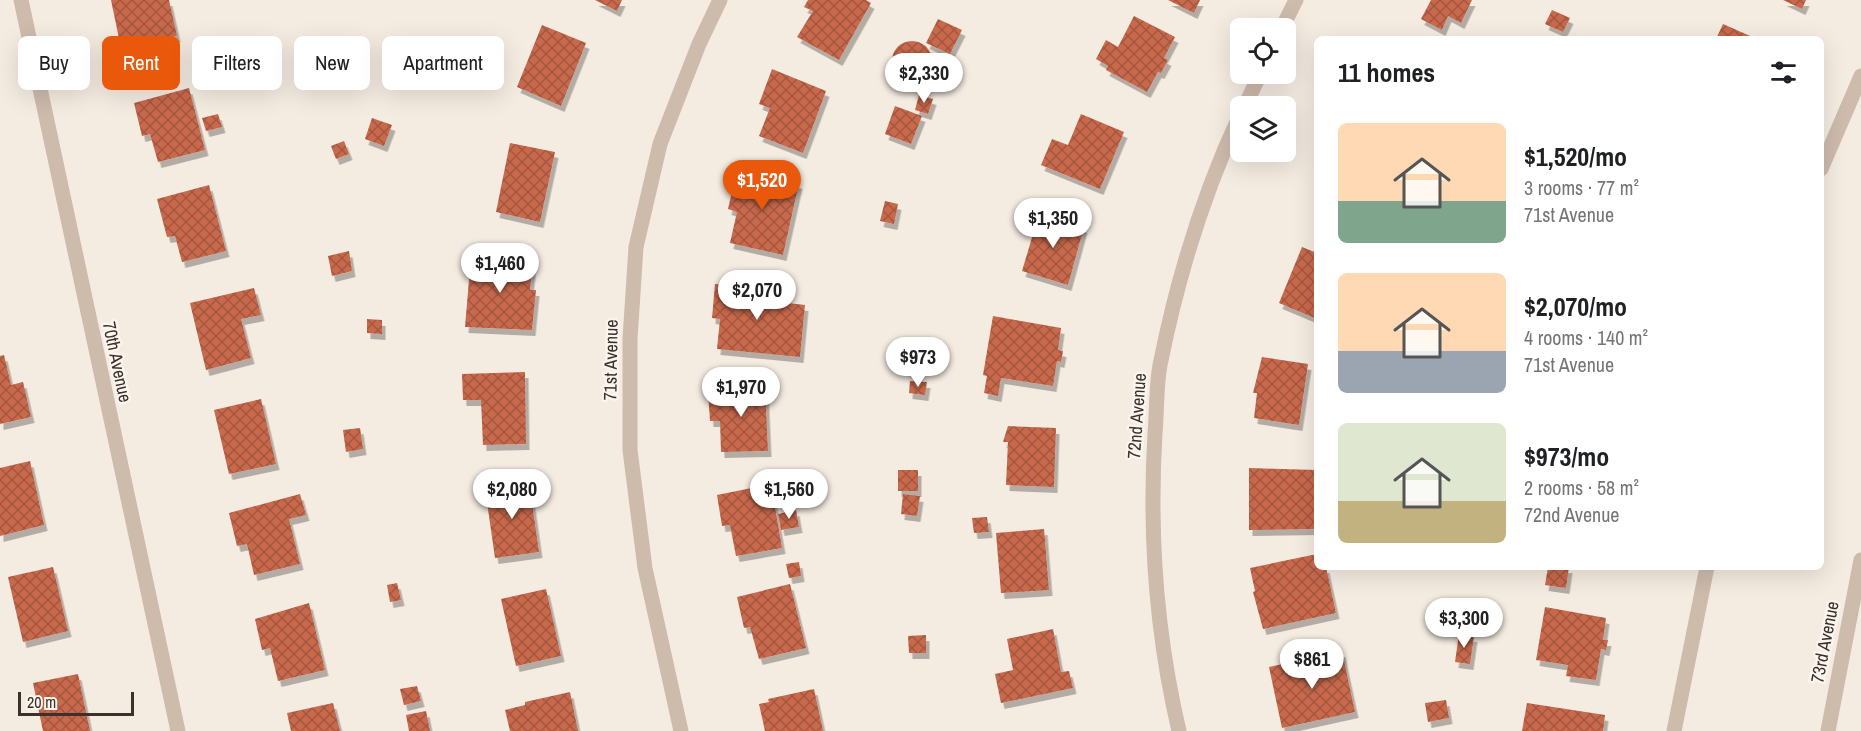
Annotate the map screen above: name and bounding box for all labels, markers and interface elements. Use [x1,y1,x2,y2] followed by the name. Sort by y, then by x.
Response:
[1230,18,1296,162] map controls
[1230,18,1296,84] button: locate
[18,36,90,90] chip: Buy
[102,36,180,90] chip: Rent
[192,36,282,90] chip: Filters
[294,36,370,90] chip: New
[382,36,504,90] chip: Apartment
[875,53,973,104] pin: $2,330
[1338,55,1435,90] text: 11 homes
[1767,56,1800,89] icon: filters
[899,59,949,86] text: $2,330
[1230,96,1296,162] button: layers
[1524,139,1627,174] text: $1,520/mo
[1386,147,1458,219] icon: home
[713,160,811,211] pin: $1,520
[737,166,787,193] text: $1,520
[1524,174,1639,201] text: 3 rooms · 77 m²
[1004,198,1102,249] pin: $1,350
[1524,201,1614,228] text: 71st Avenue
[1028,204,1078,231] text: $1,350
[451,243,549,294] pin: $1,460
[475,249,525,276] text: $1,460
[708,270,806,321] pin: $2,070
[732,276,782,303] text: $2,070
[1524,289,1627,324] text: $2,070/mo
[1386,297,1458,369] icon: home
[97,319,138,405] street label: 70th Avenue
[597,319,624,401] street label: 71st Avenue
[1524,324,1648,351] text: 4 rooms · 140 m²
[882,337,954,388] pin: $973
[900,343,936,370] text: $973
[1524,351,1614,378] text: 71st Avenue
[692,367,790,418] pin: $1,970
[1121,372,1152,460] street label: 72nd Avenue
[716,373,766,400] text: $1,970
[1524,439,1609,474] text: $973/mo
[1386,447,1458,519] icon: home
[463,469,561,520] pin: $2,080
[740,469,838,520] pin: $1,560
[1524,474,1639,501] text: 2 rooms · 58 m²
[487,475,537,502] text: $2,080
[764,475,814,502] text: $1,560
[1524,501,1619,528] text: 72nd Avenue
[1415,598,1513,649] pin: $3,300
[1804,599,1845,685] street label: 73rd Avenue
[1439,604,1489,631] text: $3,300
[1276,639,1348,690] pin: $861
[1294,645,1330,672] text: $861
[18,689,134,716] scale bar
[27,691,56,713] text: 20 m

